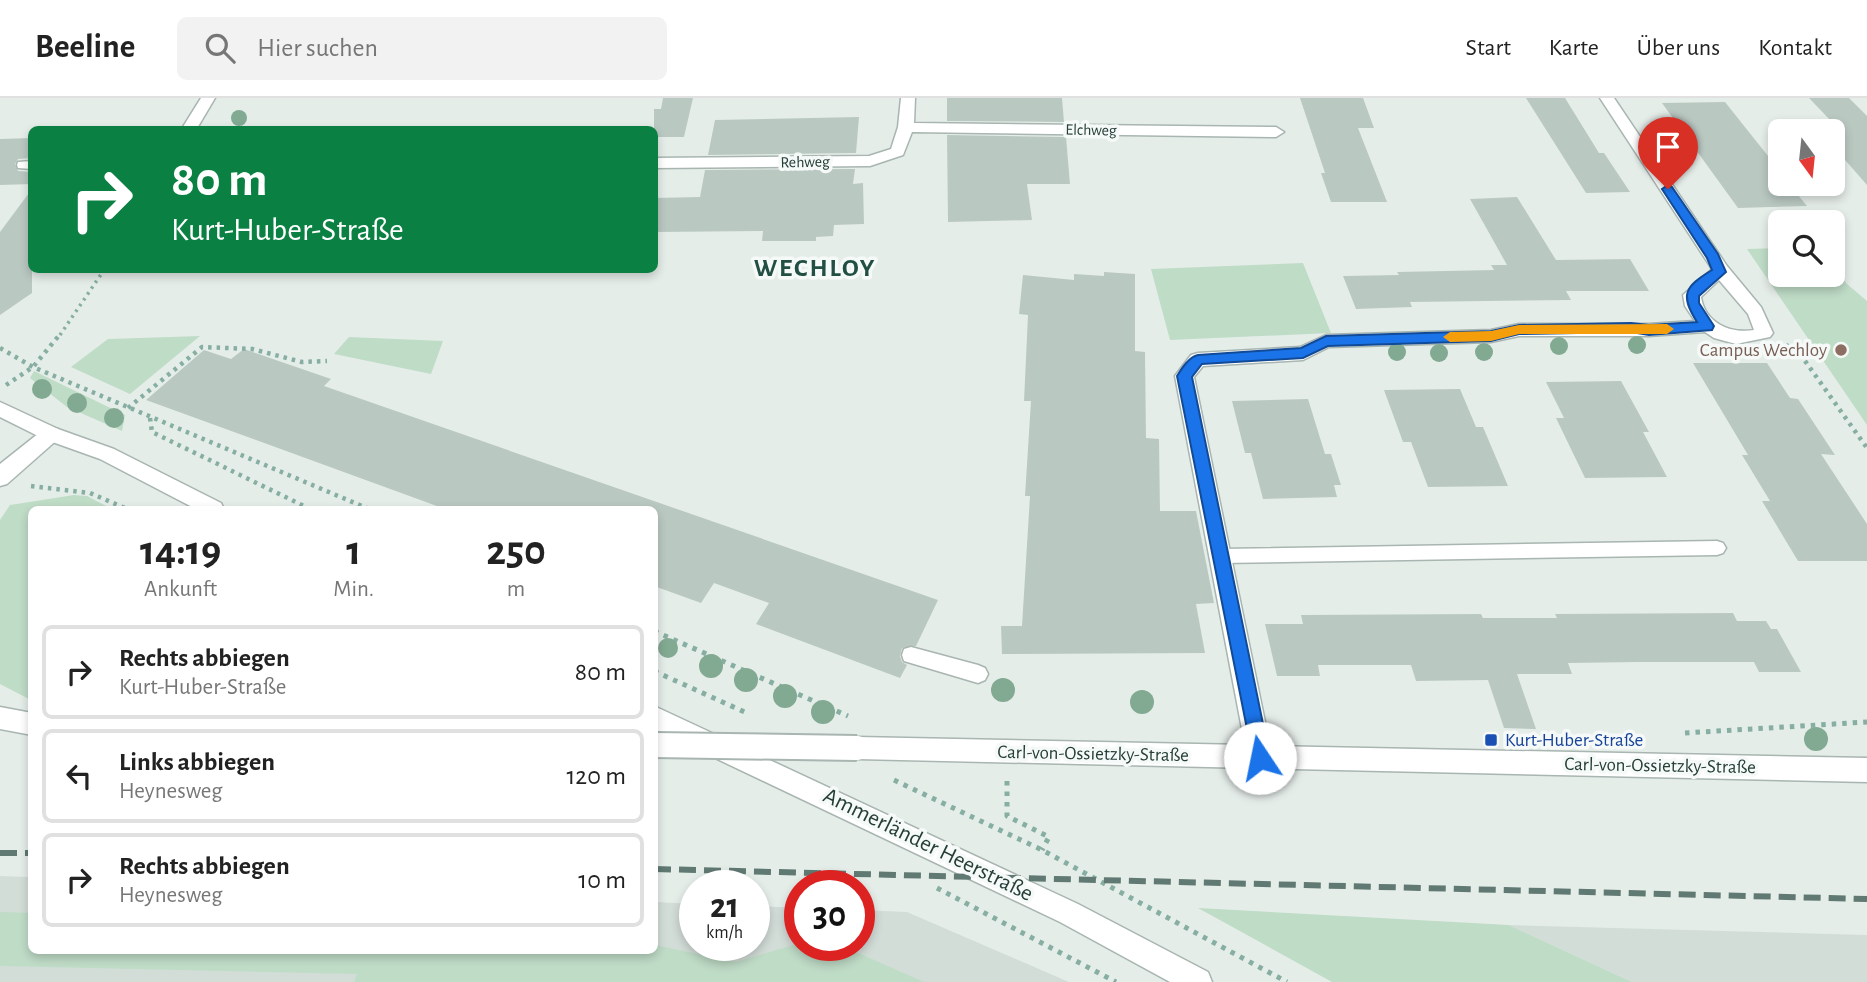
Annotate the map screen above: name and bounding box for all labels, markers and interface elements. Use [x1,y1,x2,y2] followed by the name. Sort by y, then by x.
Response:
[177,17,667,80] search box
[201,29,239,67] icon: search
[35,31,135,64] text: Beeline
[257,35,378,61] text: Hier suchen
[1466,36,1511,60] text: Start
[1549,36,1599,60] text: Karte
[1637,36,1720,60] text: Über uns
[1758,36,1832,60] text: Kontakt
[1638,117,1698,189] pin
[1768,119,1844,196] north arrow
[1768,119,1845,287] map controls
[1065,122,1117,138] street label: Elchweg
[1649,128,1687,166] icon: arrive
[56,154,147,245] icon: right
[780,154,830,170] street label: Rehweg
[171,156,268,205] text: 80 m
[1768,210,1845,287] button: search
[171,214,404,246] text: Kurt-Huber-Straße
[754,255,876,281] district label: WECHLOY
[1700,341,1827,360] place label: Campus Wechloy
[1833,342,1849,358] marker: Campus Wechloy
[140,530,221,572] text: 14:19
[346,530,361,572] text: 1
[486,530,546,572] text: 250
[144,578,217,601] text: Ankunft
[333,578,374,601] text: Min.
[507,578,525,601] text: m
[119,645,290,671] text: Rechts abbiegen
[60,653,98,691] icon: right
[575,659,626,685] text: 80 m
[119,676,286,699] text: Kurt-Huber-Straße
[1223,721,1297,795] position arrow
[1505,731,1643,750] place label: Kurt-Huber-Straße
[1483,732,1499,748] marker: Kurt-Huber-Straße
[997,743,1189,765] street label: Carl-von-Ossietzky-Straße
[119,749,275,775] text: Links abbiegen
[1564,755,1756,777] street label: Carl-von-Ossietzky-Straße
[60,757,98,795] icon: left
[566,763,626,789] text: 120 m
[119,780,222,803] text: Heynesweg
[819,784,1037,906] street label: Ammerländer Heerstraße
[119,853,290,879] text: Rechts abbiegen
[60,861,98,899] icon: right
[578,867,626,893] text: 10 m
[784,870,875,961] speed limit sign: 30
[119,884,222,907] text: Heynesweg
[710,889,739,924] text: 21
[706,924,743,942] text: km/h

